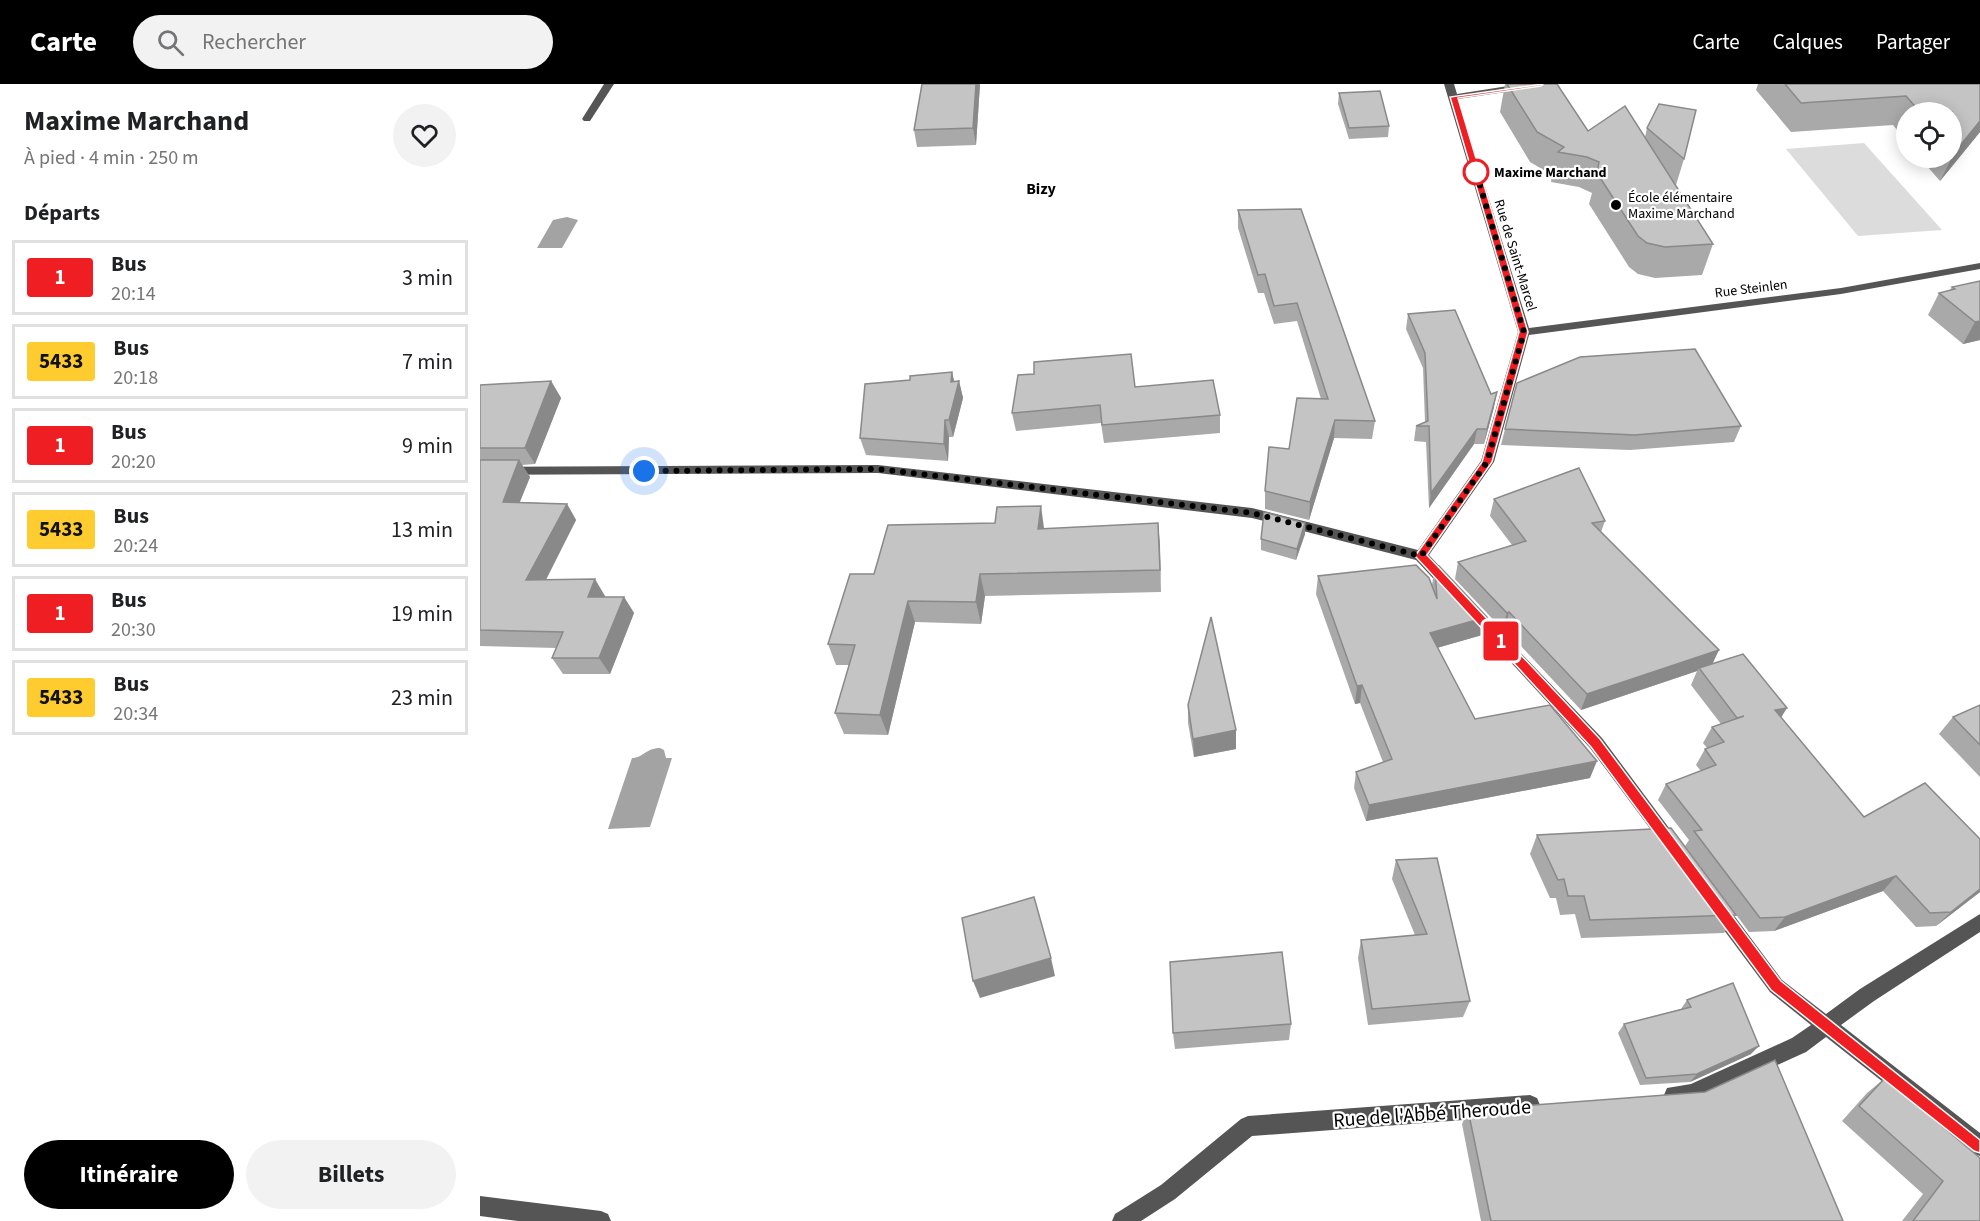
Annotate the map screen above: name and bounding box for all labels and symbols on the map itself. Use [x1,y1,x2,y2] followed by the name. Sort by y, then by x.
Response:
[1463,159,1489,185] marker: Maxime Marchand
[1494,163,1607,183] place label: Maxime Marchand
[1026,178,1056,200] district label: Bizy
[1628,188,1735,224] place label: École élémentaire Maxime Marchand
[1489,197,1542,314] street label: Rue de Saint-Marcel
[1609,198,1623,212] marker: École élémentaire Maxime Marchand
[1714,275,1789,303] street label: Rue Steinlen
[629,456,659,486] your location
[1482,622,1520,660] line badge: 1
[1332,1093,1532,1135] street label: Rue de l'Abbé Theroude

